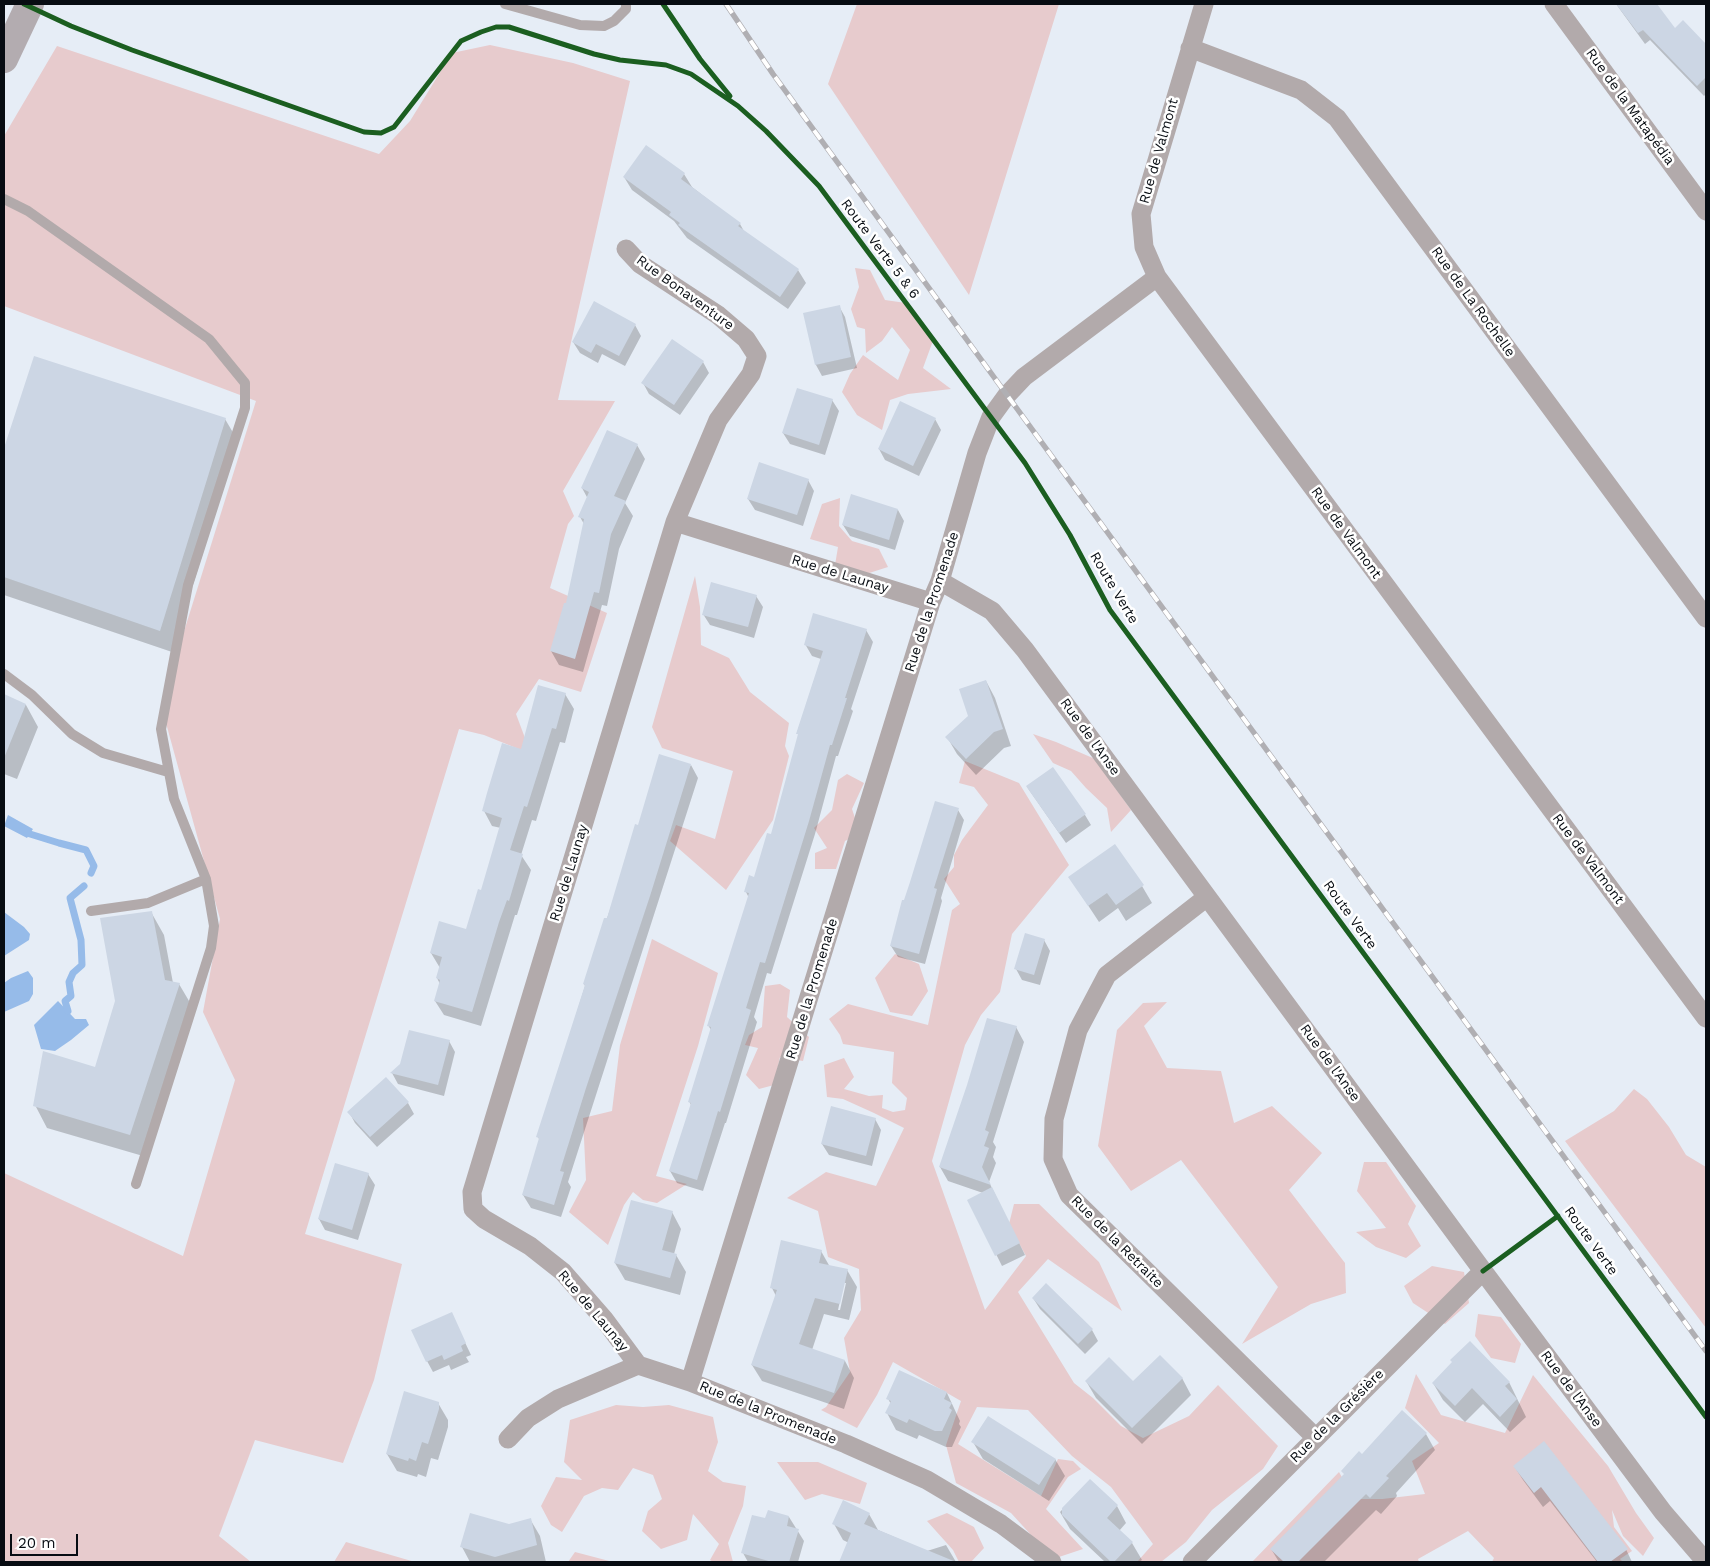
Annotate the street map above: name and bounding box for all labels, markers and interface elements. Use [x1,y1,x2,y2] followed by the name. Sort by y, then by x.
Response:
[1582,45,1678,169] street label: Rue de la Matapédia
[1136,96,1182,206] street label: Rue de Valmont
[837,196,923,302] street label: Route Verte 5 & 6
[1427,244,1519,360] street label: Rue de La Rochelle
[633,252,737,334] street label: Rue Bonaventure
[1307,484,1385,582] street label: Rue de Valmont
[901,530,963,674] street label: Rue de la Promenade
[1086,549,1142,627] street label: Route Verte
[789,551,891,597] street label: Rue de Launay
[1056,695,1124,779] street label: Rue de l'Anse
[1549,810,1627,908] street label: Rue de Valmont
[546,822,592,924] street label: Rue de Launay
[1320,877,1380,953] street label: Route Verte
[783,916,841,1062] street label: Rue de la Promenade
[1296,1021,1364,1105] street label: Rue de l'Anse
[1068,1193,1166,1291] street label: Rue de la Retraite
[1561,1203,1621,1279] street label: Route Verte
[554,1267,632,1355] street label: Rue de Launay
[1537,1347,1605,1431] street label: Rue de l'Anse
[1287,1366,1387,1466] street label: Rue de la Grésière
[697,1378,839,1448] street label: Rue de la Promenade
[12,1524,80,1556] scale bar
[18,1534,56,1552] text: 20 m

